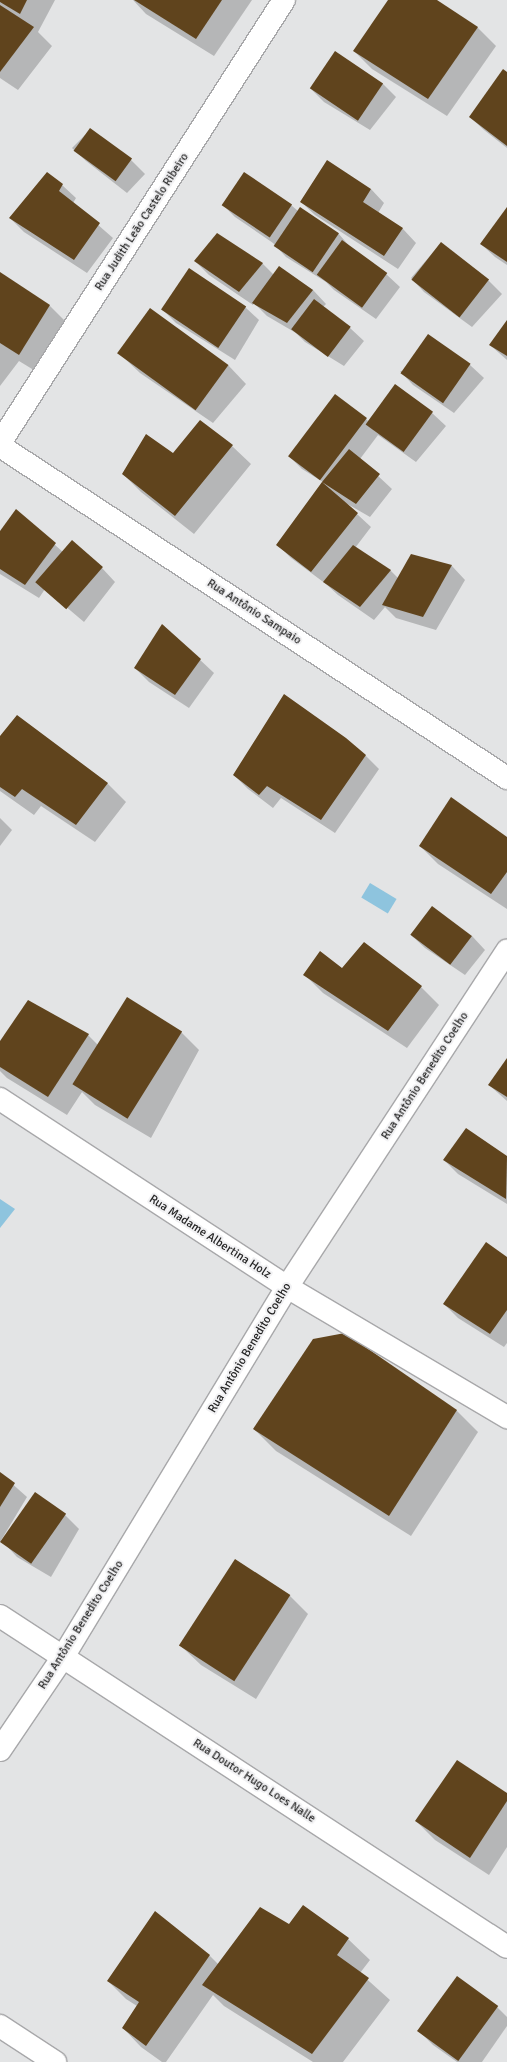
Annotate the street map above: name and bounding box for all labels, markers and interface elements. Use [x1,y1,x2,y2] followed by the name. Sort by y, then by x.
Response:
[92,150,192,294] street label: Rua Judith Leão Castelo Ribeiro
[204,576,304,648] street label: Rua Antônio Sampaio
[378,1010,472,1142] street label: Rua Antônio Benedito Coelho
[146,1192,274,1282] street label: Rua Madame Albertina Holz
[205,1280,295,1416] street label: Rua Antônio Benedito Coelho
[35,1558,127,1692] street label: Rua Antônio Benedito Coelho
[190,1736,318,1826] street label: Rua Doutor Hugo Loes Nalle

